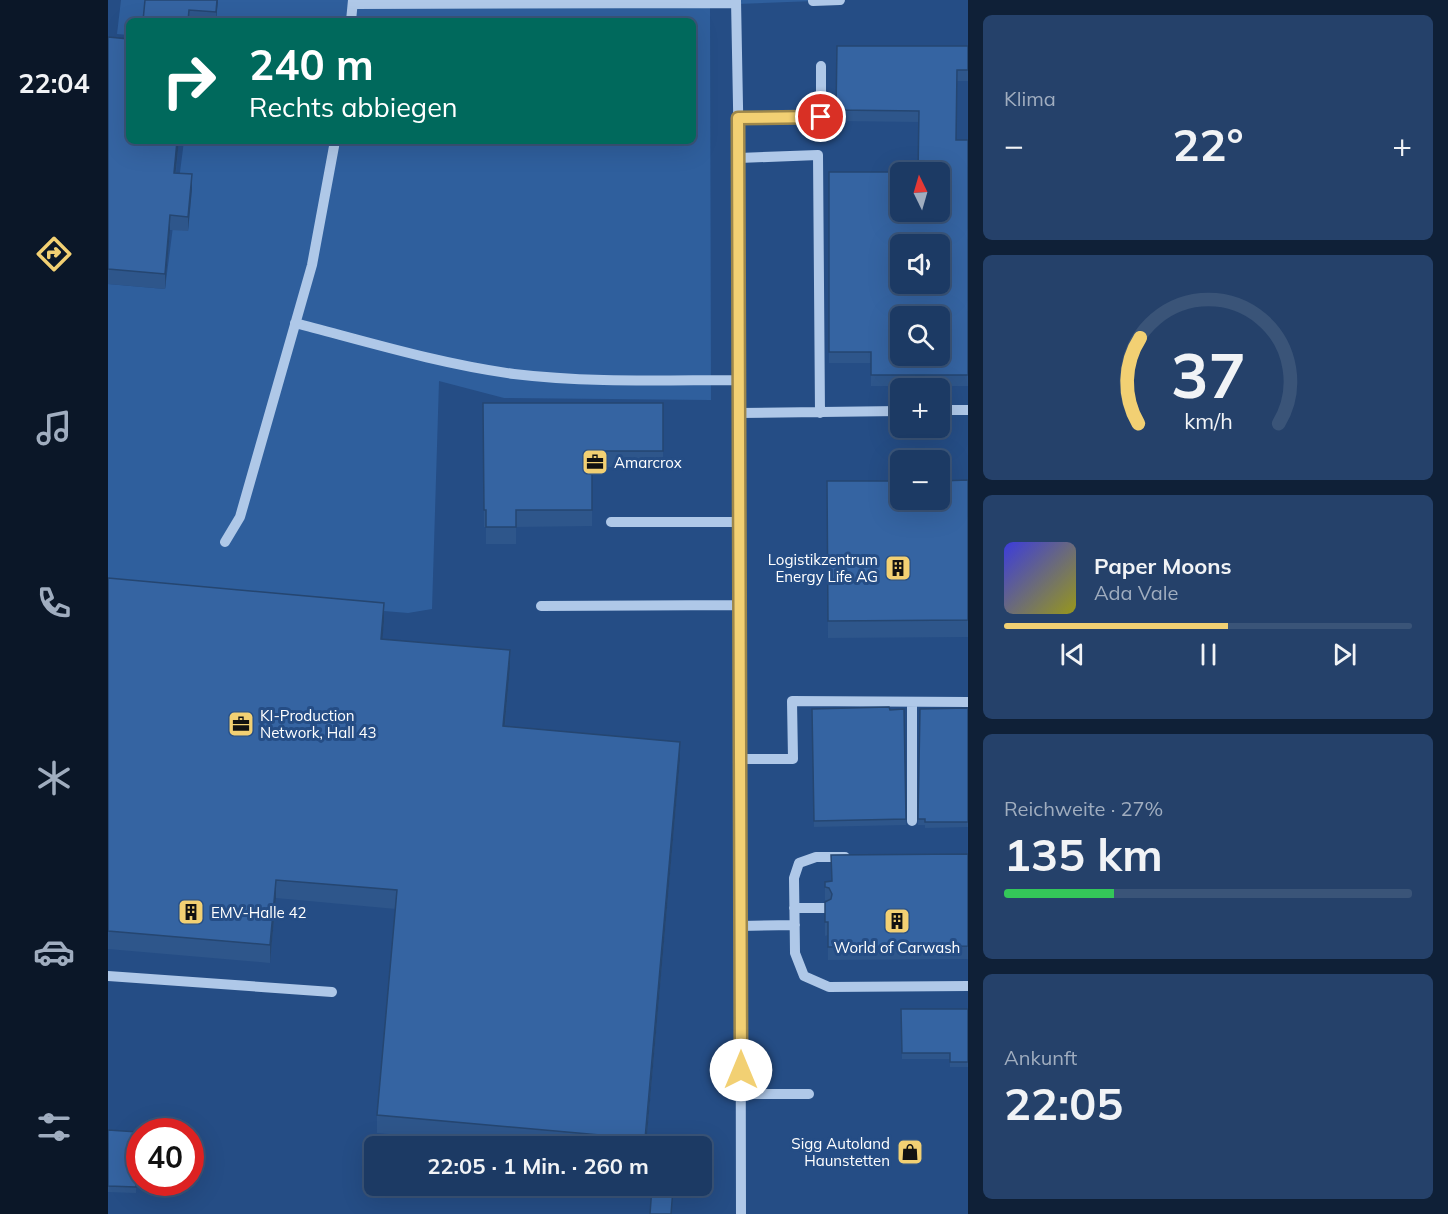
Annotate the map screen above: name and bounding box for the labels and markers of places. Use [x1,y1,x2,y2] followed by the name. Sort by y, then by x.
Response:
[795,91,846,142] pin
[580,447,610,477] office icon: Amarcrox
[614,453,682,472] place label: Amarcrox
[768,550,878,586] place label: Logistikzentrum Energy Life AG
[883,553,913,583] building icon: Logistikzentrum Energy Life AG
[260,706,376,742] place label: KI-Production Network, Hall 43
[226,709,256,739] office icon: KI-Production Network, Hall 43
[176,897,206,927] building icon: EMV-Halle 42
[211,903,307,922] place label: EMV-Halle 42
[882,906,912,936] building icon: World of Carwash
[834,938,960,957] place label: World of Carwash
[791,1134,890,1170] place label: Sigg Autoland Haunstetten
[895,1137,925,1167] shop icon: Sigg Autoland Haunstetten

